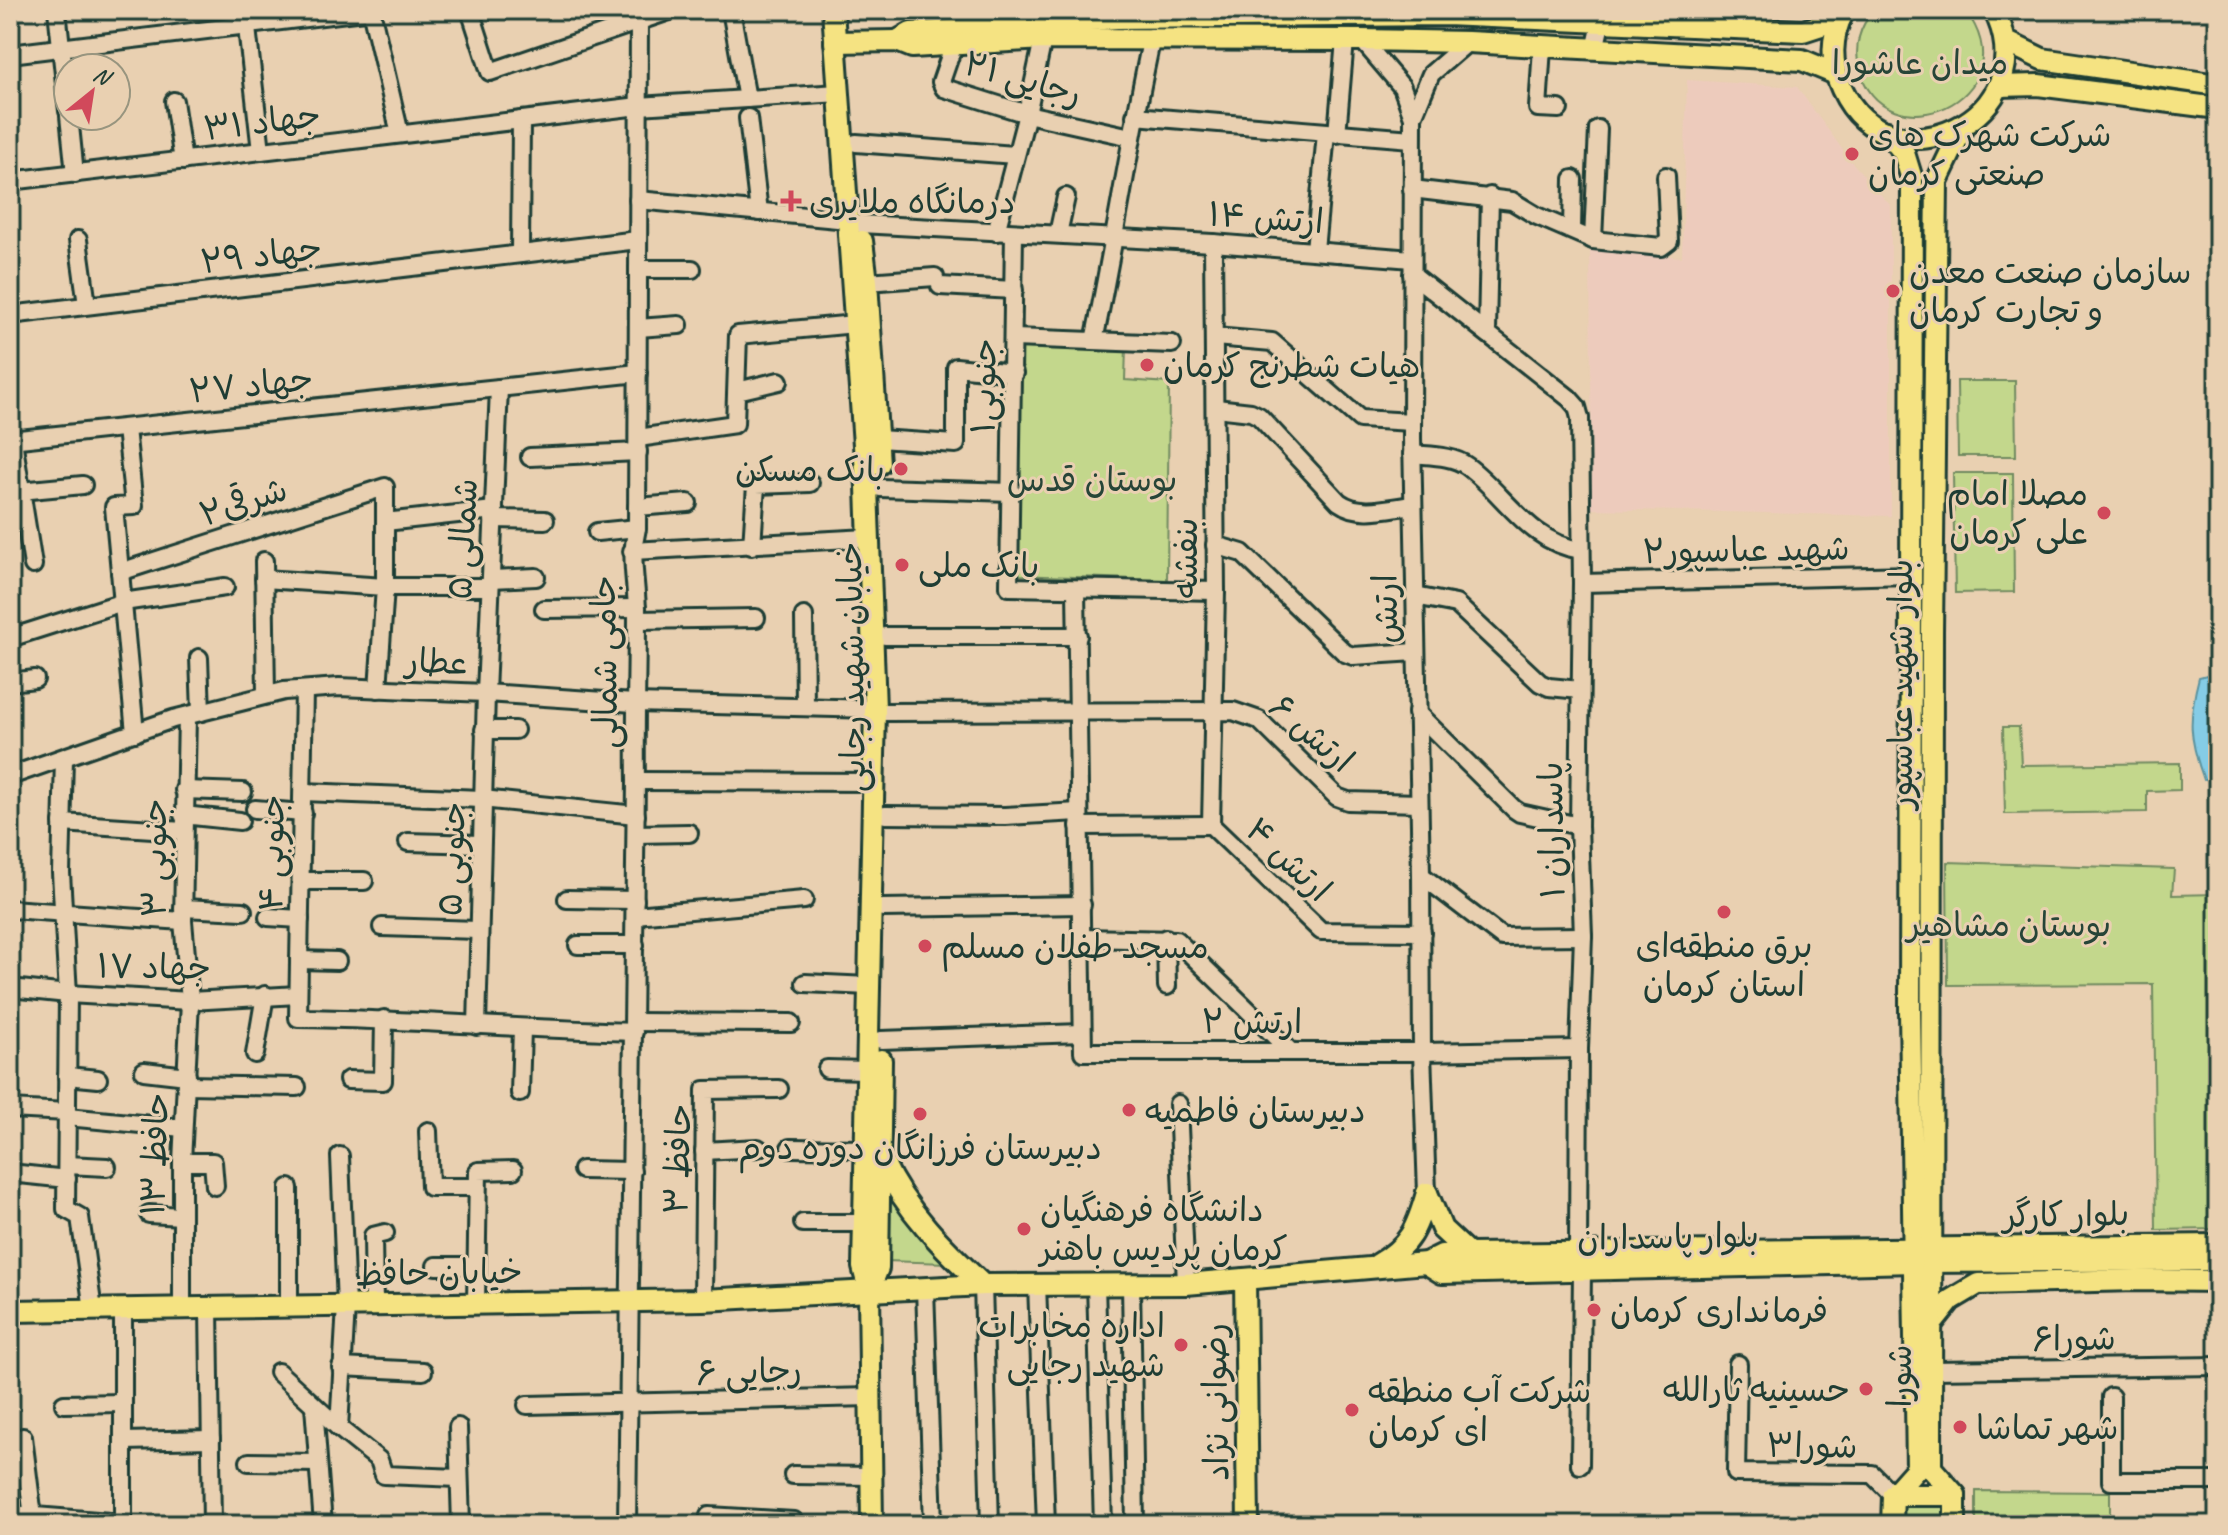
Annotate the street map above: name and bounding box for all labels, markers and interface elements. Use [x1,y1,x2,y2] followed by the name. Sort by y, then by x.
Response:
[959,41,1087,116] street label: رجایی ۲۱
[1832,41,2008,84] park label: میدان عاشورا
[52,52,132,132] north arrow
[89,60,117,93] text: N
[201,93,323,150] street label: جهاد ۳۱
[1868,113,2112,195] place label: شرکت شهرک های صنعتی کرمان
[1843,145,1861,163] marker: شرکت شهرک های صنعتی کرمان
[809,180,1015,223] place label: درمانگاه ملایری
[780,190,802,212] marker: درمانگاه ملایری
[1207,192,1325,243] street label: ارتش ۱۴
[198,226,324,283] street label: جهاد ۲۹
[1909,250,2192,332] place label: سازمان صنعت معدن و تجارت کرمان
[1884,282,1902,300] marker: سازمان صنعت معدن و تجارت کرمان
[961,338,1007,434] street label: جنوبی۱
[1163,344,1420,388] place label: هیات شطرنج کرمان
[1138,356,1156,374] marker: هیات شطرنج کرمان
[187,357,315,412] street label: جهاد ۲۷
[735,448,885,491] place label: بانک مسکن
[1007,458,1177,501] park label: بوستان قدس
[892,460,910,478] marker: بانک مسکن
[194,467,292,536] street label: شرقی۲
[1946,472,2088,554] place label: مصلا امام علی کرمان
[438,477,487,601] street label: شمالی ۵
[2095,504,2113,522] marker: مصلا امام علی کرمان
[1164,517,1207,599] street label: بنفشه
[1642,526,1850,573] street label: شهید عباسپور۲
[828,541,875,793] street label: خیابان شهید رجایی
[918,544,1039,587] place label: بانک ملی
[893,556,911,574] marker: بانک ملی
[1879,559,1922,812] street label: بلوار شهید عباسپور
[1363,574,1408,644] street label: ارتش
[581,575,628,749] street label: جامی شمالی
[402,639,469,684] street label: عطار
[1260,685,1363,782] street label: ارتش ۶
[1529,761,1574,899] street label: پاسداران ۱
[249,794,295,912] street label: جنوبی ۴
[133,798,177,918] street label: جنوبی ۳
[428,801,476,917] street label: جنوبی ۵
[1237,808,1341,911] street label: ارتش ۴
[1715,903,1733,921] marker: برق منطقه‌ای استان کرمان
[1904,903,2111,946] park label: بوستان مشاهیر
[1635,924,1813,1006] place label: برق منطقه‌ای استان کرمان
[941,925,1209,972] place label: مسجد طفلان مسلم
[916,937,934,955] marker: مسجد طفلان مسلم
[97,944,211,989] street label: جهاد ۱۷
[1202,1000,1302,1043] street label: ارتش ۲
[1145,1089,1366,1132] place label: دبیرستان فاطمیه
[131,1092,178,1216] street label: حافظ ۱۳
[1120,1101,1138,1119] marker: دبیرستان فاطمیه
[654,1103,701,1215] street label: حافظ ۳
[911,1105,929,1123] marker: دبیرستان فرزانگان دوره دوم
[738,1126,1102,1174] place label: دبیرستان فرزانگان دوره دوم
[1037,1188,1288,1270] place label: دانشگاه فرهنگیان کرمان پردیس باهنر
[1999,1192,2130,1237] street label: بلوار کارگر
[1577,1213,1759,1260] street label: بلوار پاسداران
[1015,1220,1033,1238] marker: دانشگاه فرهنگیان کرمان پردیس باهنر
[355,1250,523,1295] street label: خیابان حافظ
[1610,1289,1828,1332] place label: فرمانداری کرمان
[1585,1301,1603,1319] marker: فرمانداری کرمان
[978,1304,1165,1386] place label: اداره مخابرات شهید رجایی
[2032,1316,2116,1361] street label: شورا۶
[1193,1323,1238,1481] street label: رضوانی نژاد
[1172,1336,1190,1354] marker: اداره مخابرات شهید رجایی
[1878,1344,1921,1408] street label: شورا
[695,1348,803,1395] street label: رجایی ۶
[1663,1368,1850,1411] place label: حسینیه ثارالله
[1368,1369,1591,1451] place label: شرکت آب منطقه ای کرمان
[1857,1380,1875,1398] marker: حسینیه ثارالله
[1343,1401,1361,1419] marker: شرکت آب منطقه ای کرمان
[1976,1406,2119,1449] place label: شهر تماشا
[1951,1418,1969,1436] marker: شهر تماشا
[1766,1423,1858,1468] street label: شورا۳

